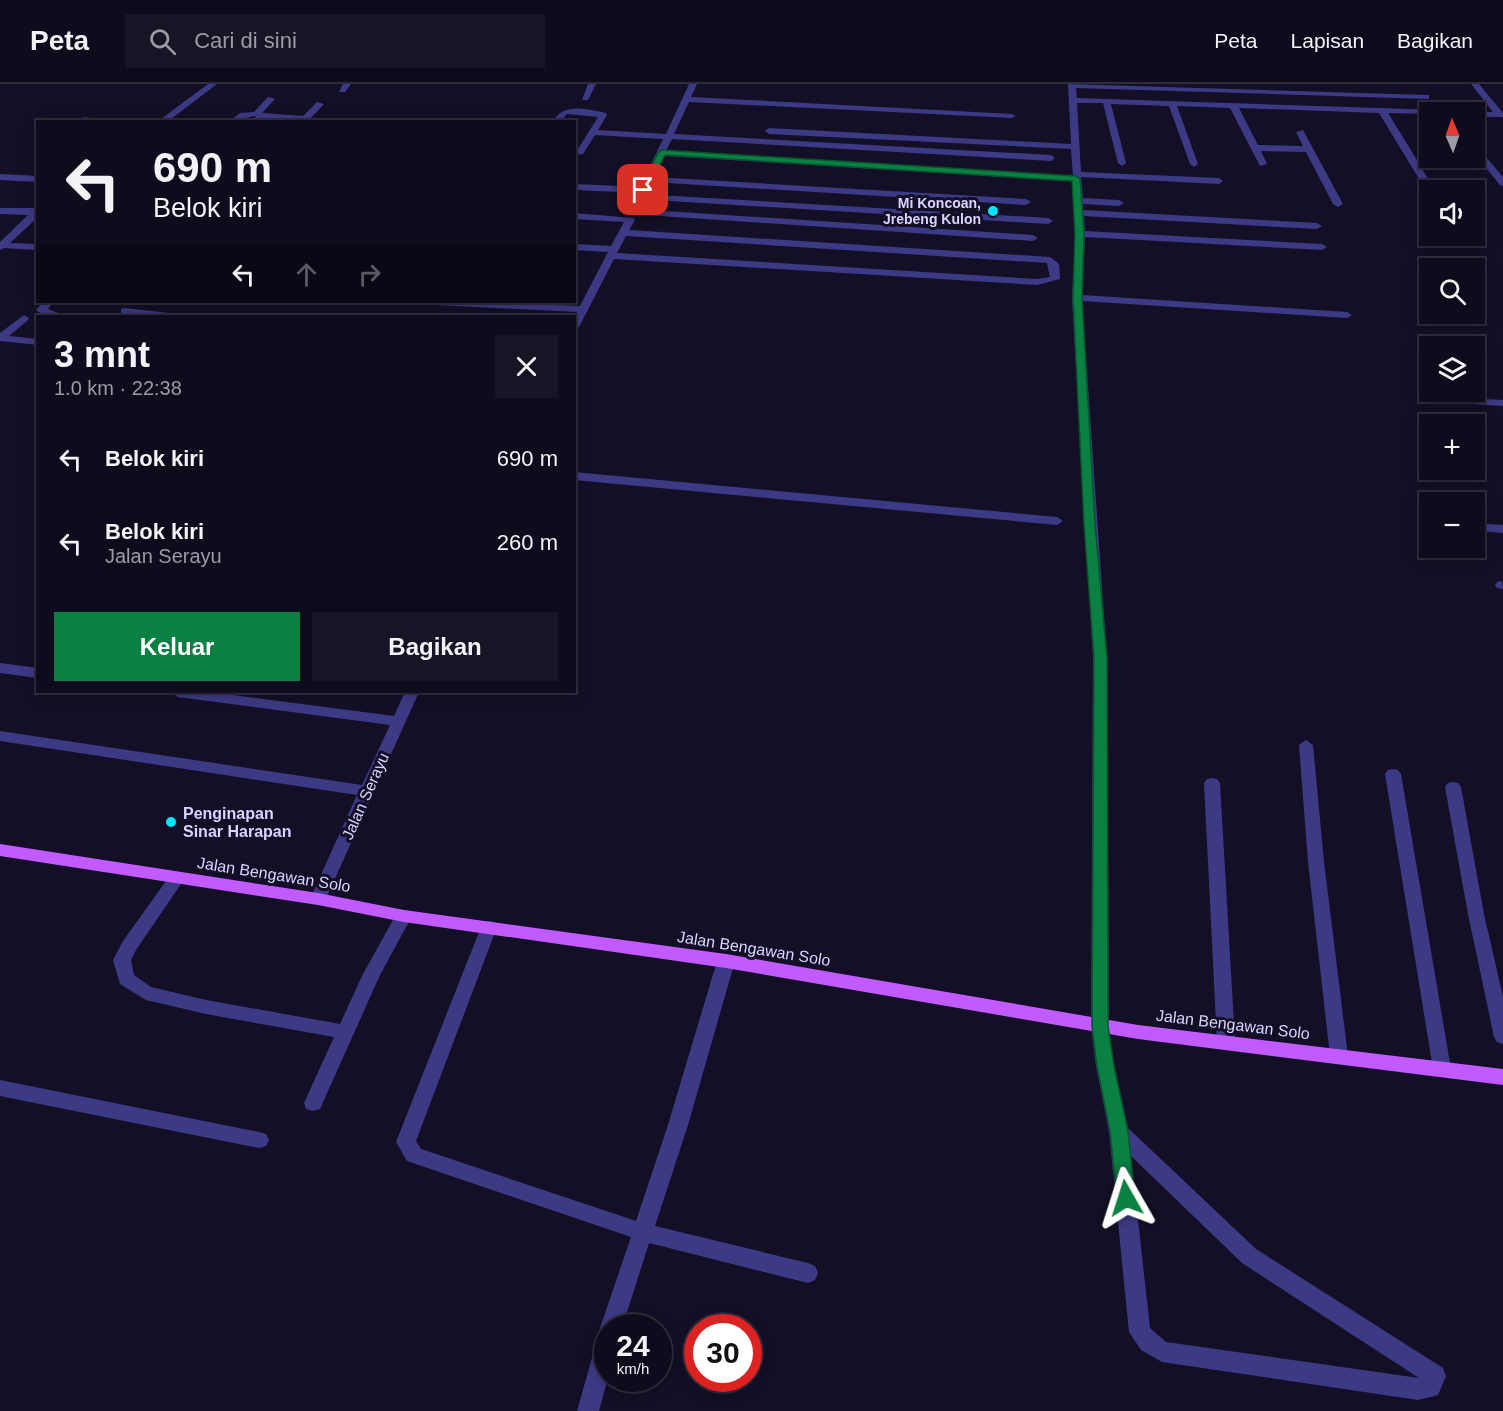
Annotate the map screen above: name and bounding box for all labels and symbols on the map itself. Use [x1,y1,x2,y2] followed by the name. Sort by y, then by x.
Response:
[1419,102,1485,168] north arrow
[617,164,668,215] pin
[883,195,981,227] place label: Mi Koncoan, Jrebeng Kulon
[986,204,1000,218] marker: Mi Koncoan, Jrebeng Kulon
[339,750,392,842] street label: Jalan Serayu
[183,805,291,840] place label: Penginapan Sinar Harapan
[164,815,178,829] marker: Penginapan Sinar Harapan
[196,854,352,895] street label: Jalan Bengawan Solo
[676,928,832,969] street label: Jalan Bengawan Solo
[1155,1007,1311,1042] street label: Jalan Bengawan Solo
[1094,1166,1158,1230] position arrow
[684,1314,762,1392] speed limit sign: 30

